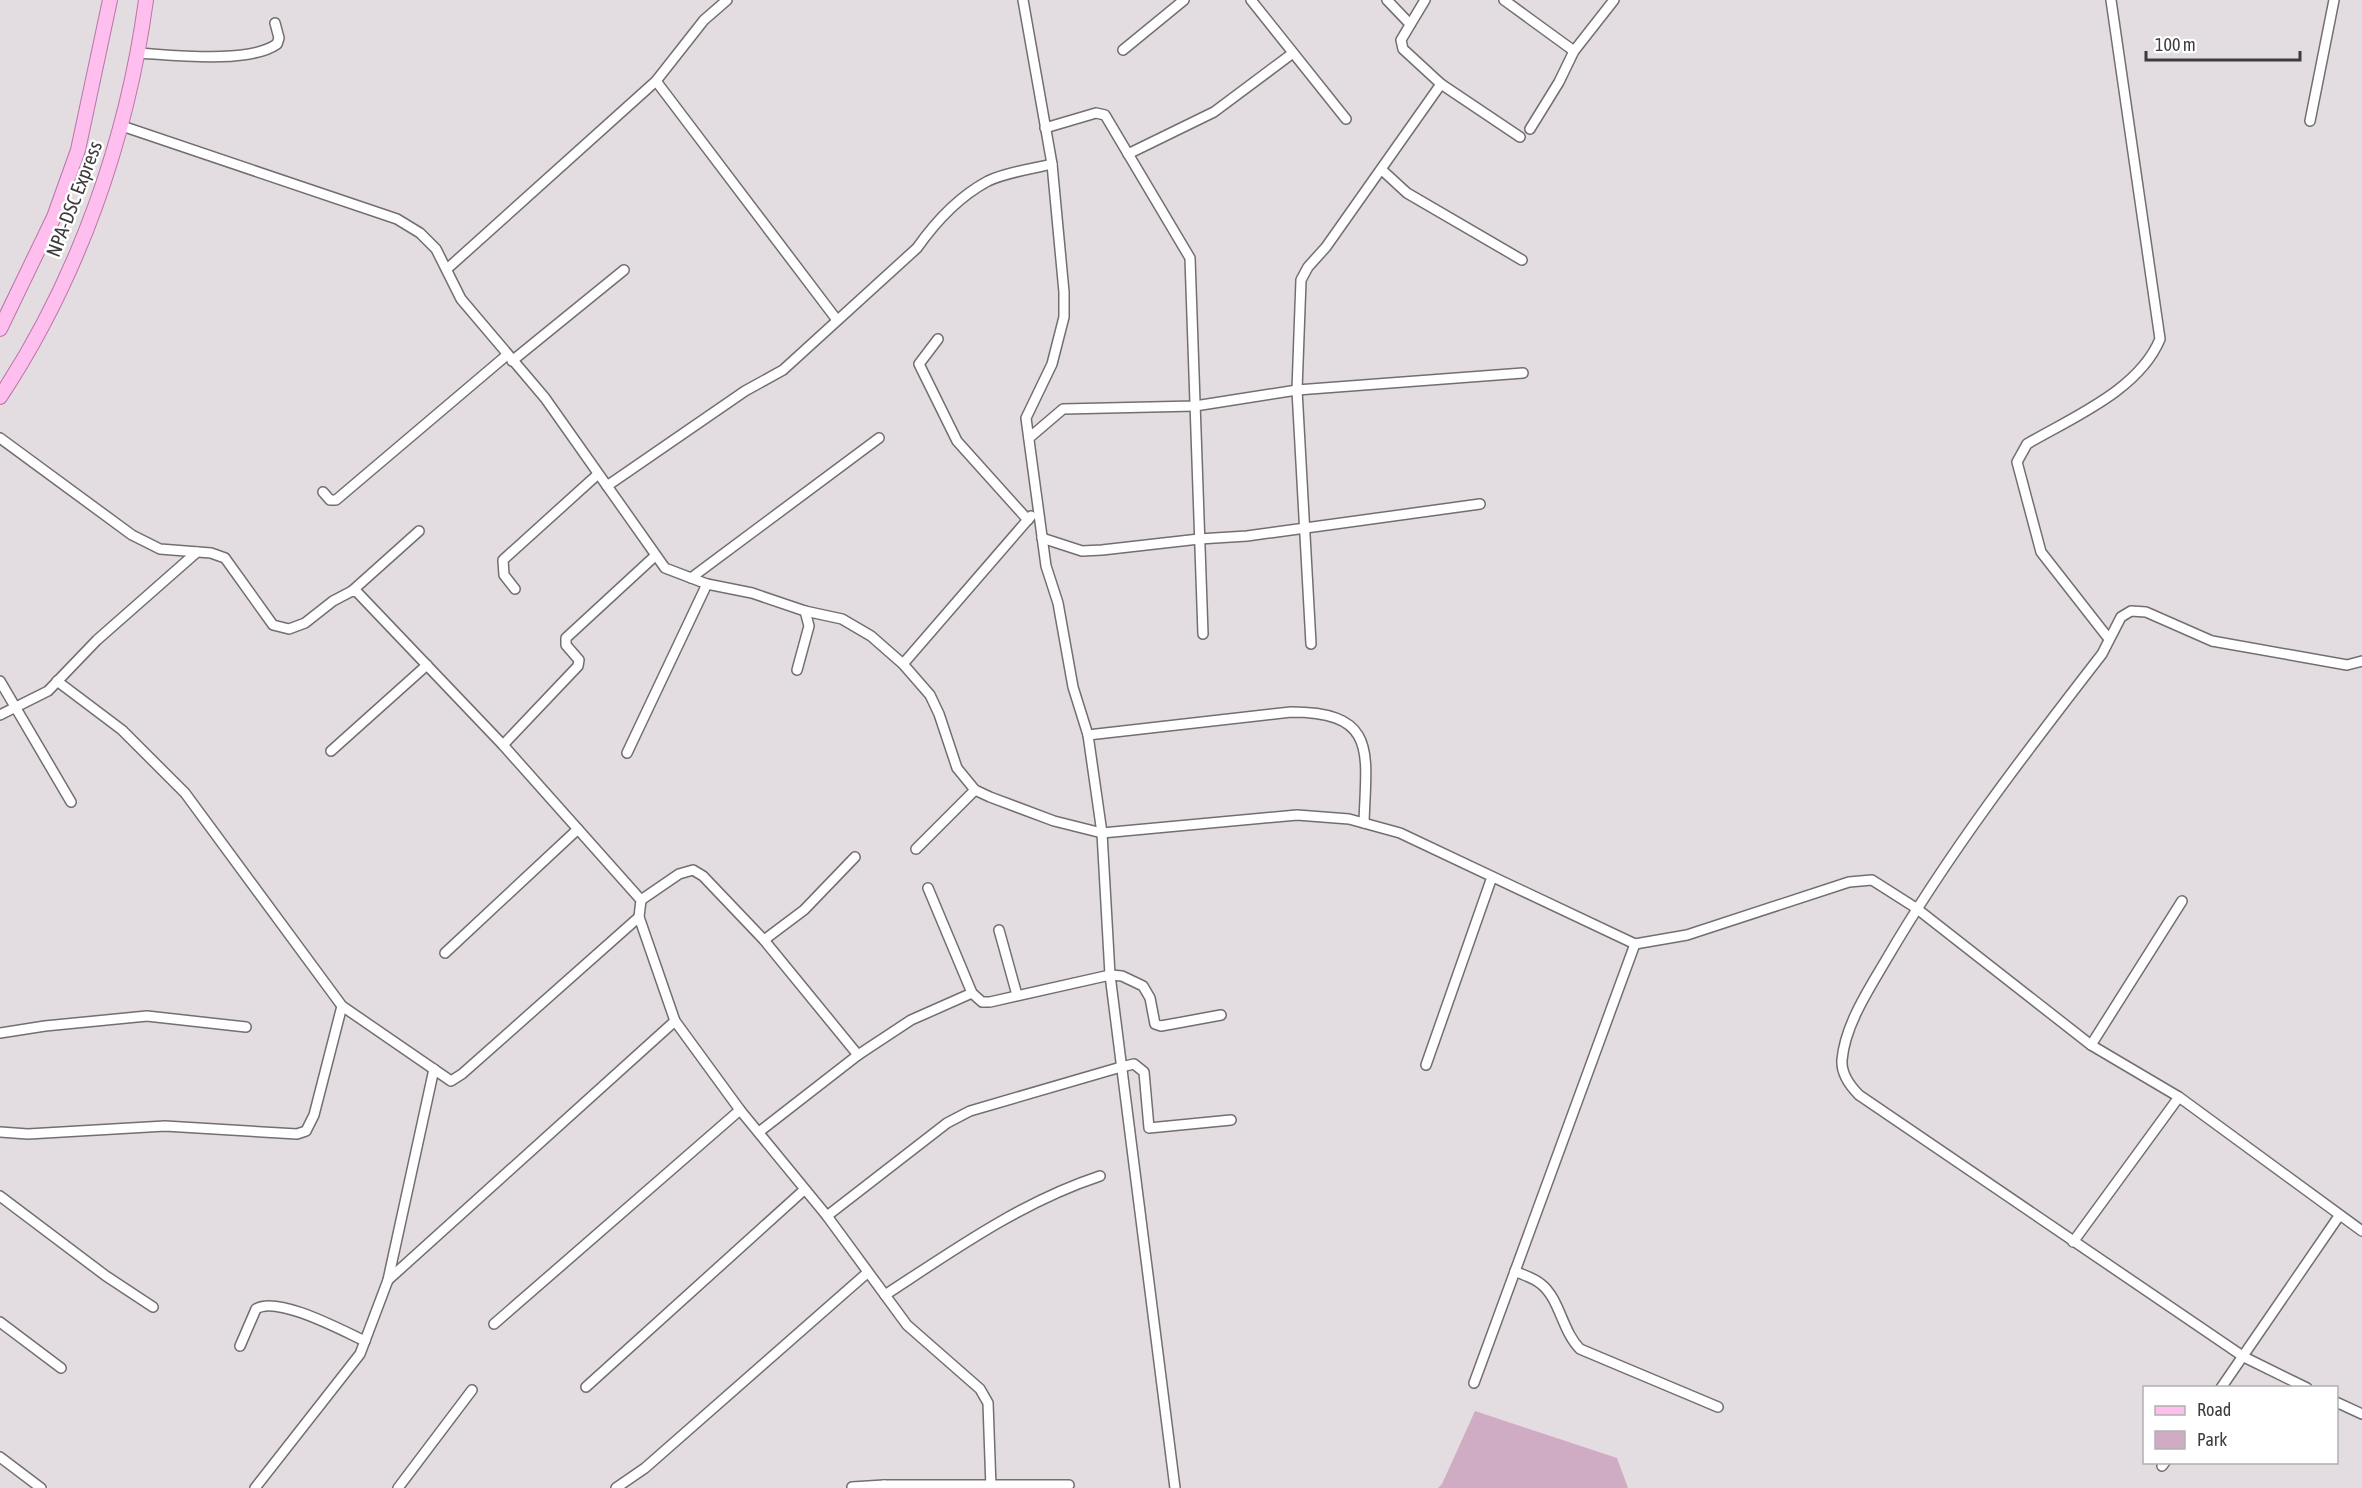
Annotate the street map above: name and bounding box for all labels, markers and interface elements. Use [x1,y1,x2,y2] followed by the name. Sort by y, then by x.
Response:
[2146,24,2300,62] scale bar
[2155,34,2196,55] text: 100 m
[41,138,106,260] street label: NPA-DSC Express
[2143,1386,2338,1464] legend
[2197,1399,2231,1420] text: Road
[2197,1429,2227,1450] text: Park

